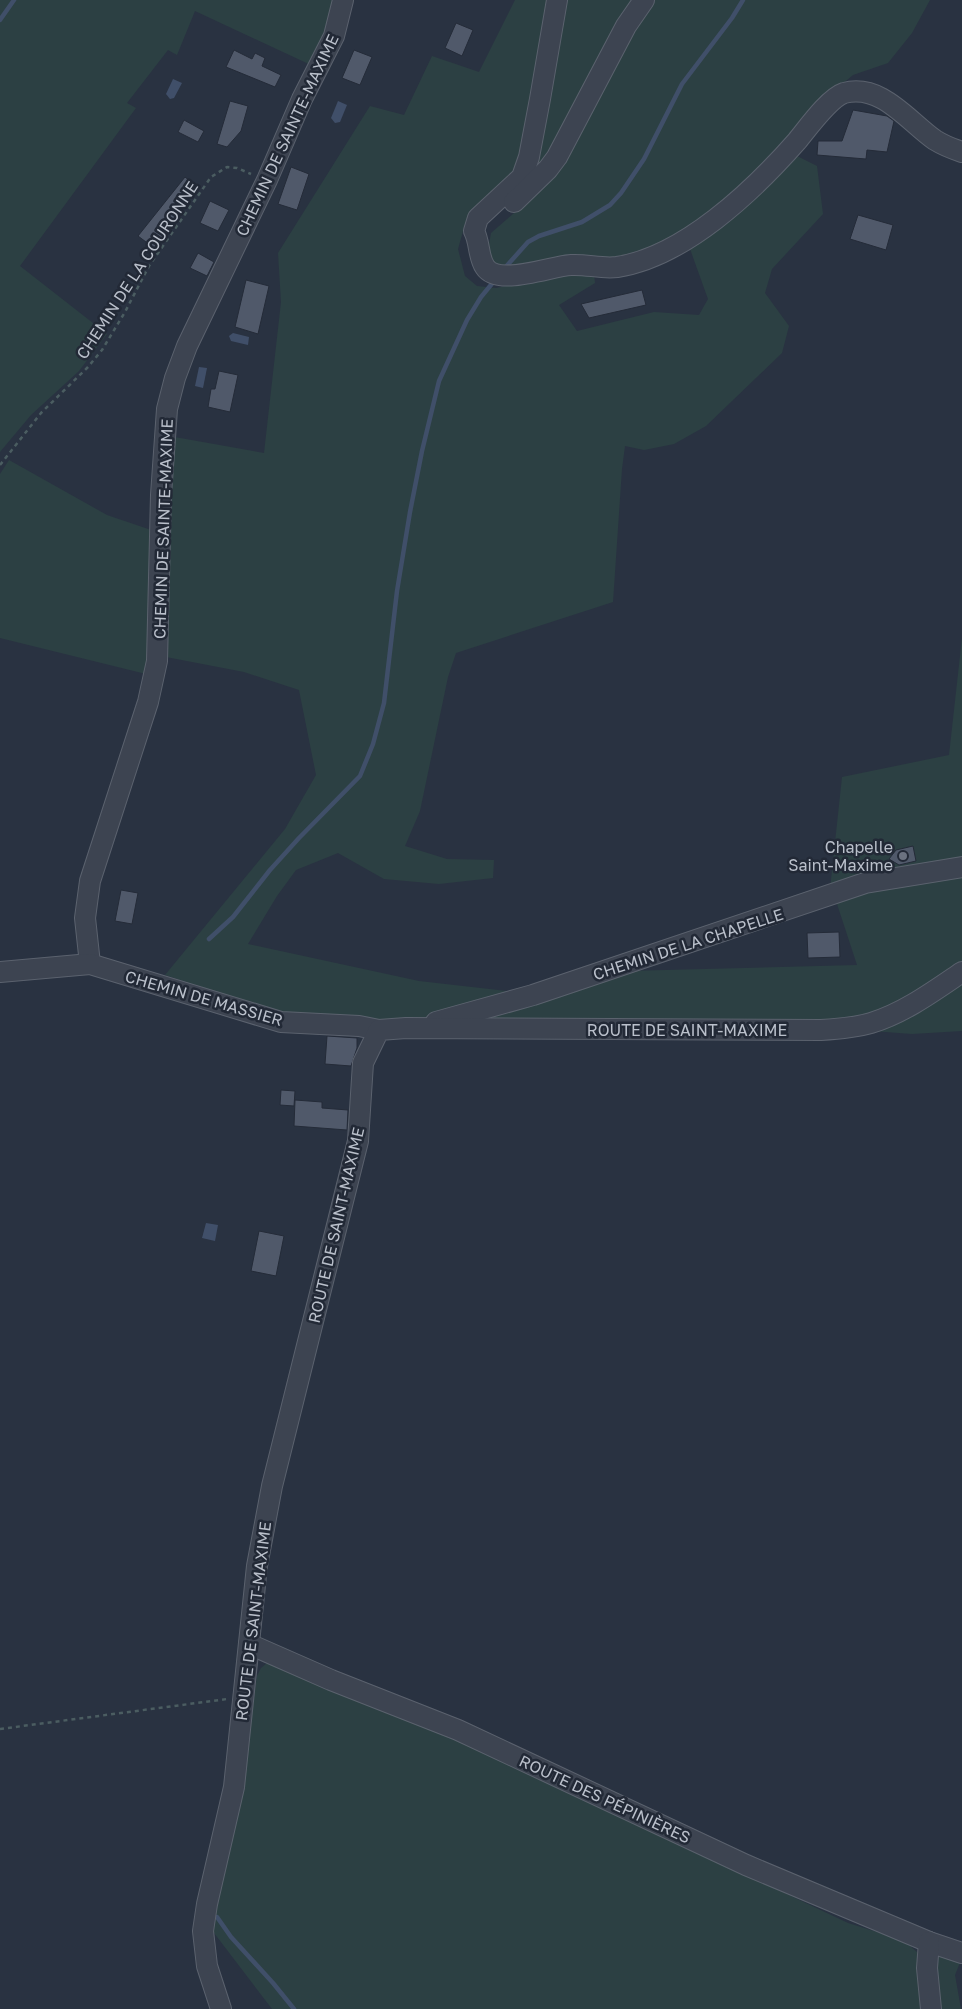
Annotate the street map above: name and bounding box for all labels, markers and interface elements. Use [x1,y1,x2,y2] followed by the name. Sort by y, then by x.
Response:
[231,31,343,239] street label: CHEMIN DE SAINTE-MAXIME
[72,177,202,363] street label: CHEMIN DE LA COURONNE
[149,419,177,639] street label: CHEMIN DE SAINTE-MAXIME
[788,837,893,875] place label: Chapelle Saint-Maxime
[897,850,909,862] marker: Chapelle Saint-Maxime
[590,904,786,984] street label: CHEMIN DE LA CHAPELLE
[123,966,285,1030] street label: CHEMIN DE MASSIER
[587,1020,787,1040] street label: ROUTE DE SAINT-MAXIME
[304,1125,368,1325] street label: ROUTE DE SAINT-MAXIME
[231,1520,275,1722] street label: ROUTE DE SAINT-MAXIME
[516,1750,694,1848] street label: ROUTE DES PÉPINIÈRES

